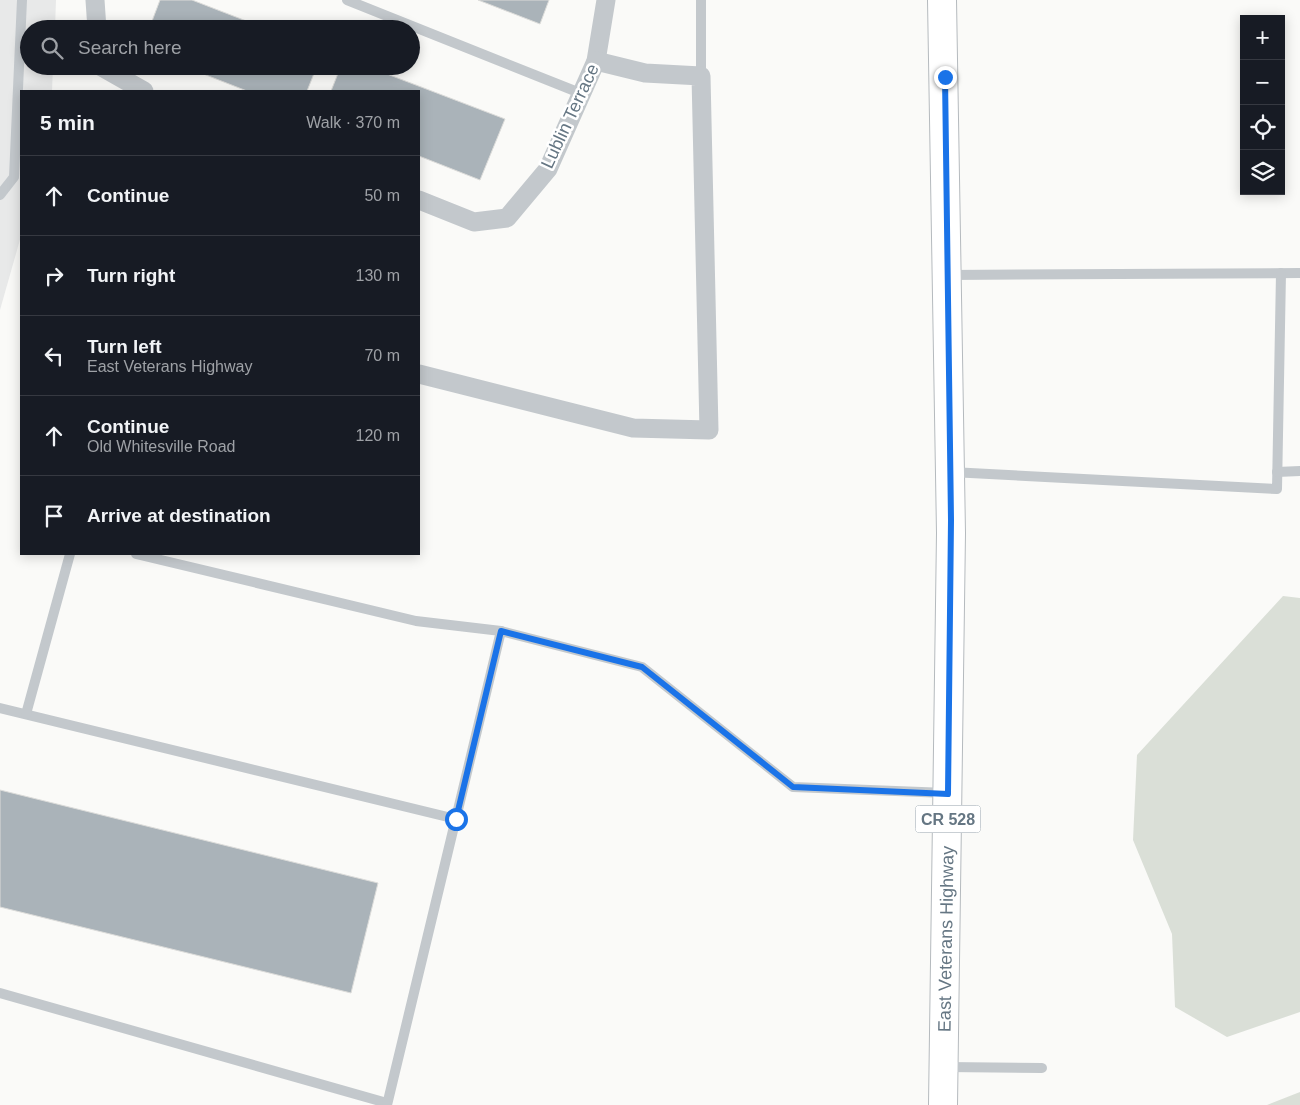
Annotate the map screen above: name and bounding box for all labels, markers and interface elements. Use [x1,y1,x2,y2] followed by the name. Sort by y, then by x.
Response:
[1240,15,1285,195] map controls
[1240,15,1285,60] button: +
[20,20,420,75] search box
[38,34,66,62] icon: search
[78,37,182,58] text: Search here
[1240,60,1285,105] button: −
[537,61,603,171] street label: Lublin Terrace
[934,66,957,89] route end
[1240,105,1285,150] button: locate
[40,111,95,134] text: 5 min
[306,114,400,131] text: Walk · 370 m
[1240,150,1285,195] button: layers
[40,182,68,210] icon: ahead
[87,185,169,206] text: Continue
[364,187,400,204] text: 50 m
[40,262,68,290] icon: right
[87,265,175,286] text: Turn right
[356,267,400,284] text: 130 m
[87,336,162,357] text: Turn left
[40,342,68,370] icon: left
[364,347,400,364] text: 70 m
[87,358,252,375] text: East Veterans Highway
[87,416,169,437] text: Continue
[40,422,68,450] icon: ahead
[356,427,400,444] text: 120 m
[87,438,236,455] text: Old Whitesville Road
[40,502,68,530] icon: arrive
[87,505,271,526] text: Arrive at destination
[916,806,980,832] road number: CR 528
[445,808,468,831] route start
[934,846,958,1032] street label: East Veterans Highway

